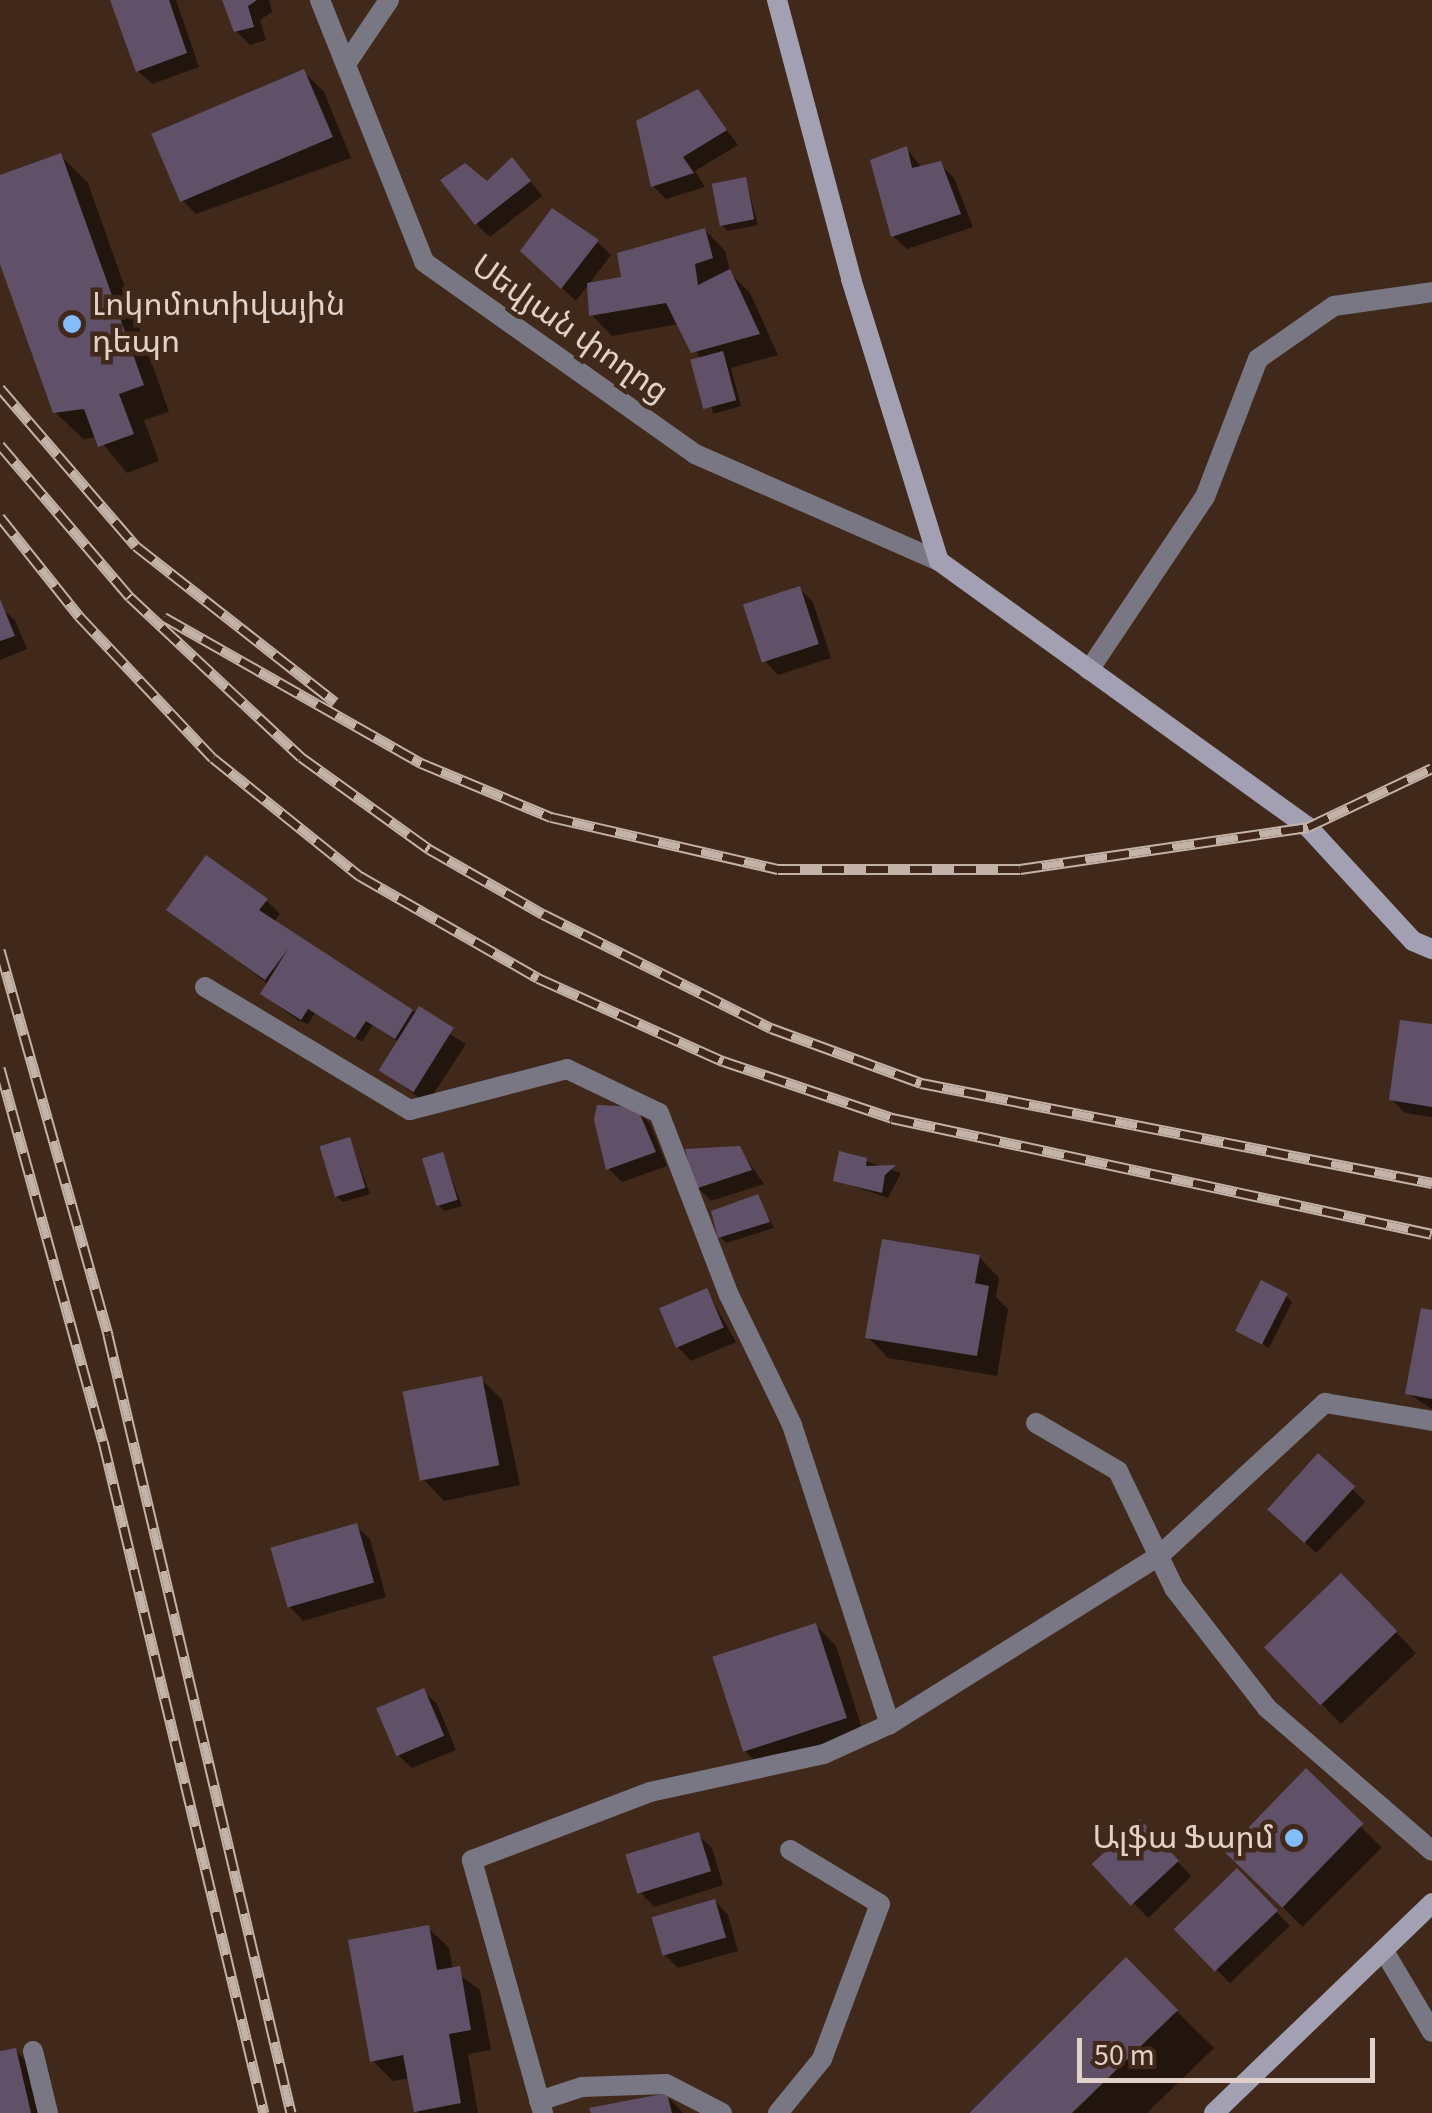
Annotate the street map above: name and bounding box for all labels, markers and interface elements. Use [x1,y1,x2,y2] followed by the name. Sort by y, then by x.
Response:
[464,247,676,411] street label: Սեվյան փողոց
[92,287,345,362] place label: Լոկոմոտիվային դեպո
[61,313,83,335] marker: Լոկոմոտիվային դեպո
[1092,1819,1274,1857] place label: Ալֆա Ֆարմ
[1283,1827,1305,1849] marker: Ալֆա Ֆարմ
[1082,2018,1380,2080] scale bar
[1094,2034,1155,2077] text: 50 m

